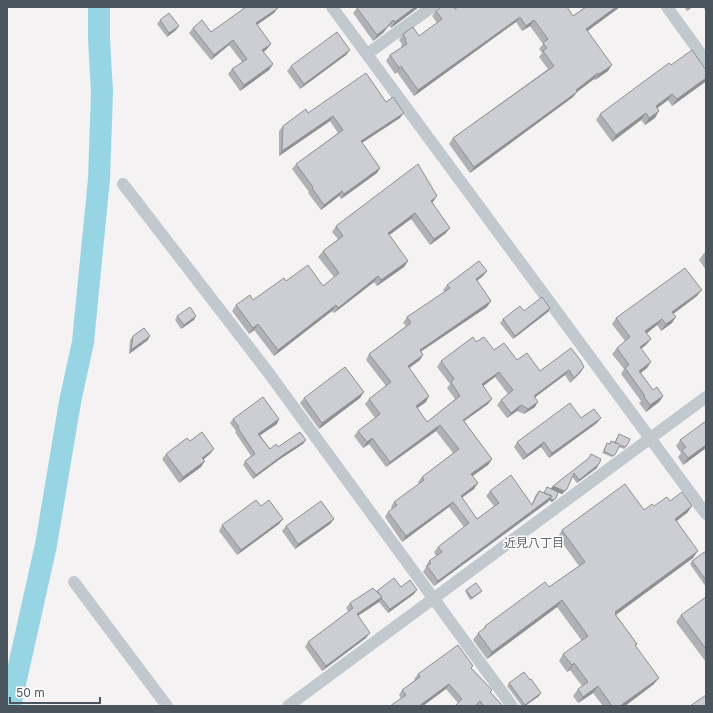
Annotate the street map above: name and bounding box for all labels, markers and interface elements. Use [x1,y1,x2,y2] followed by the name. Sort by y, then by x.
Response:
[504,535,564,550] district label: 近見八丁目
[10,679,100,705] scale bar
[16,685,45,700] text: 50 m

